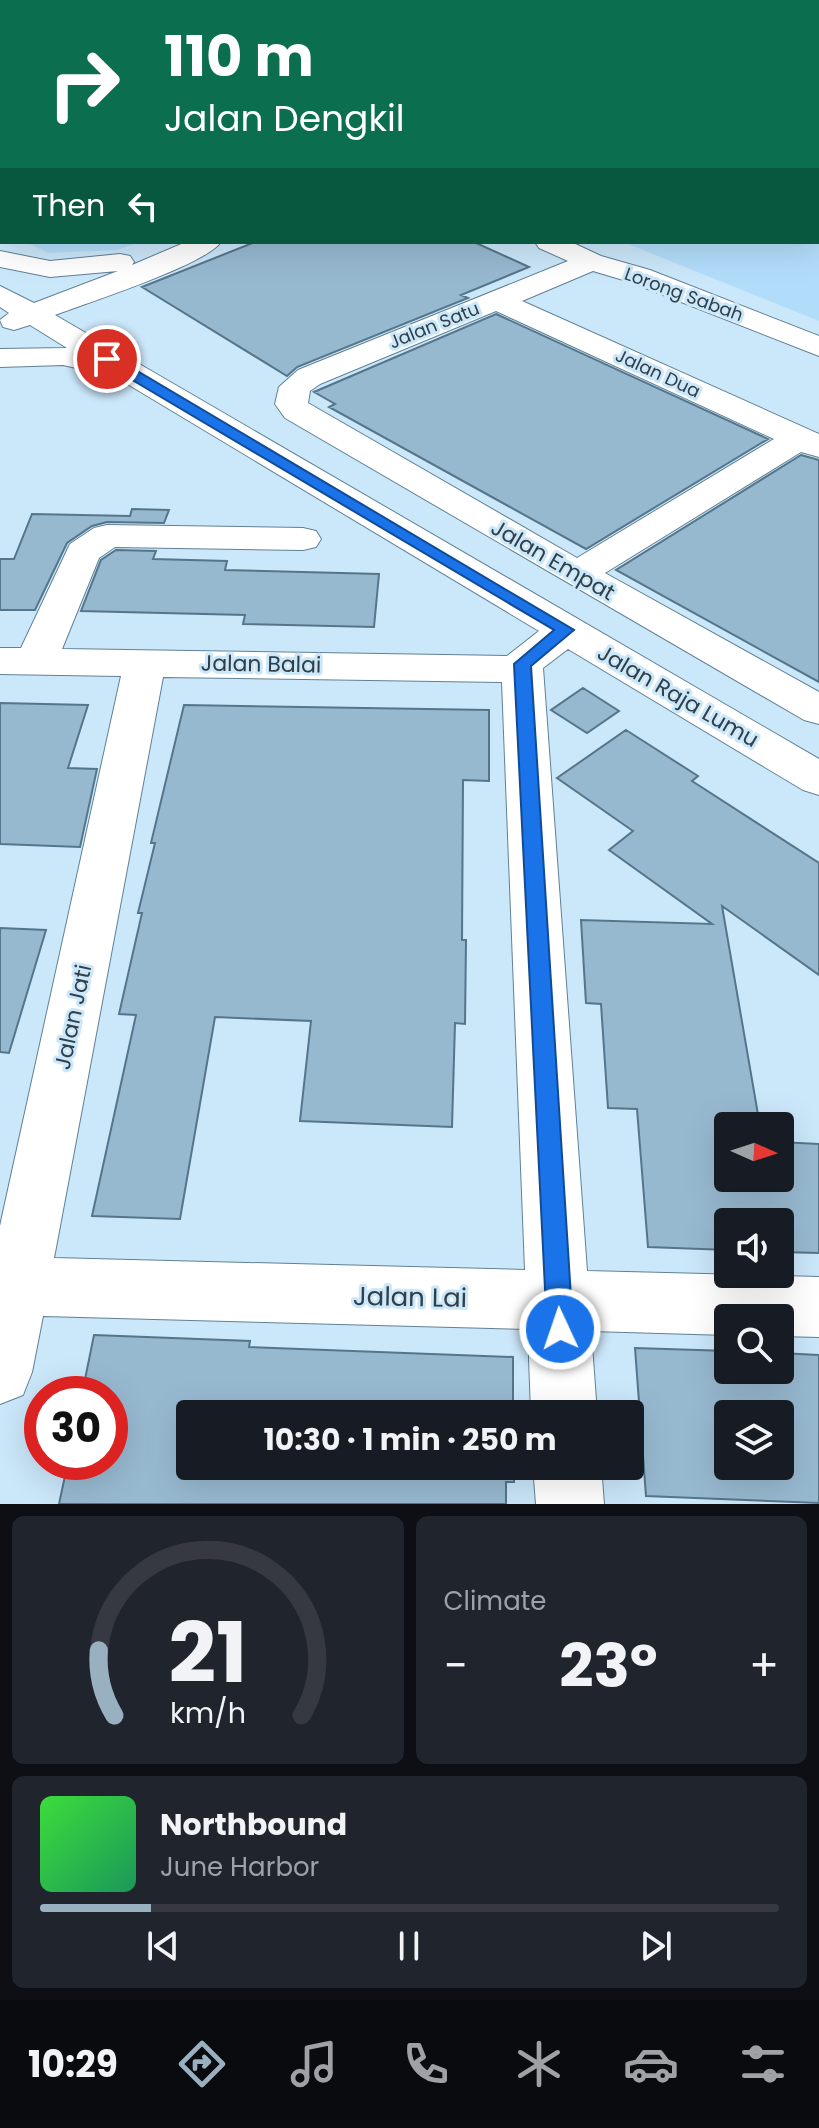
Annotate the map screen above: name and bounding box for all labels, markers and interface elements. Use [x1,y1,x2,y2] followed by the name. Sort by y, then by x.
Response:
[164,17,314,96] text: 110 m
[32,32,136,136] icon: right
[164,93,405,144] text: Jalan Dengkil
[32,184,105,227] text: Then
[121,184,165,228] icon: left
[621,261,747,327] street label: Lorong Sabah
[385,296,483,354] street label: Jalan Satu
[73,325,141,393] pin
[85,337,129,381] icon: arrive
[611,342,705,404] street label: Jalan Dua
[485,512,621,608] street label: Jalan Empat
[592,637,764,755] street label: Jalan Raja Lumu
[200,647,322,681] street label: Jalan Balai
[47,962,99,1072] street label: Jalan Jati
[714,1112,794,1192] north arrow
[714,1112,794,1480] map controls
[714,1208,794,1288] button: sound
[353,1278,467,1316] street label: Jalan Lai
[518,1287,602,1371] position arrow
[714,1304,794,1384] button: search
[24,1376,128,1480] speed limit sign: 30
[714,1400,794,1480] button: layers
[263,1418,557,1461] text: 10:30 · 1 min · 250 m
[444,1583,546,1619] text: Climate
[168,1595,247,1711] text: 21
[559,1624,658,1708] text: 23°
[444,1635,468,1696] text: −
[749,1635,779,1696] text: +
[170,1693,246,1733] text: km/h
[160,1803,347,1846] text: Northbound
[160,1849,319,1885] text: June Harbor
[141,1924,185,1968] icon: previous
[387,1924,431,1968] icon: pause
[634,1924,678,1968] icon: next
[174,2036,230,2092] icon: directions
[286,2036,342,2092] icon: music
[398,2036,454,2092] icon: phone
[511,2036,567,2092] icon: climate
[623,2036,679,2092] icon: car
[735,2036,791,2092] icon: filters
[28,2039,118,2090] text: 10:29

